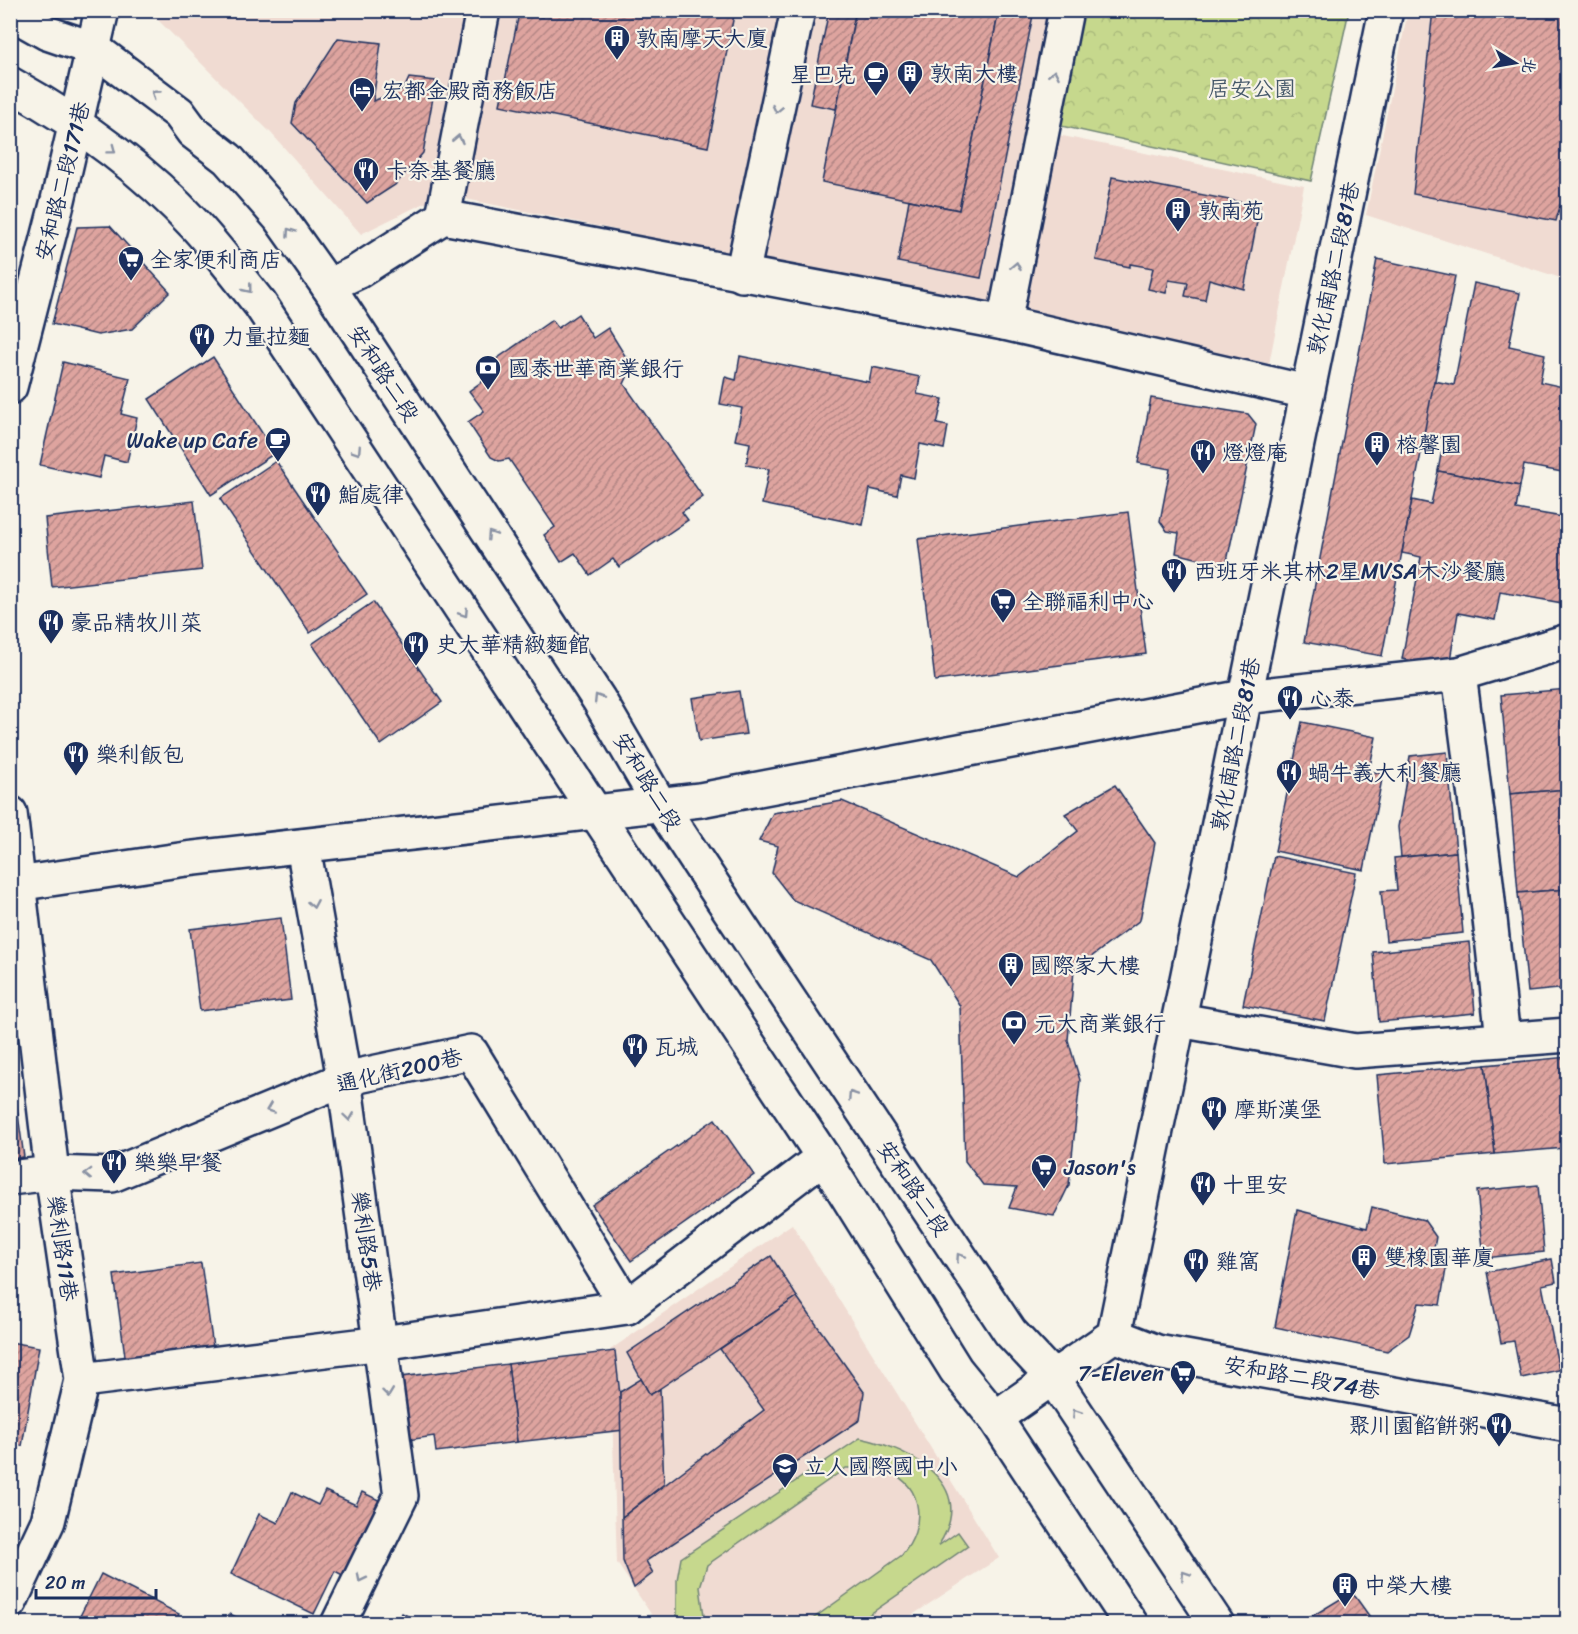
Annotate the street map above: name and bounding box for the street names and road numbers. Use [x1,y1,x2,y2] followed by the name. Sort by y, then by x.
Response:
[24,97,101,265] street label: 安和路二段171巷
[1296,178,1371,359] street label: 敦化南路二段81巷
[337,317,430,430] street label: 安和路二段
[1199,654,1271,835] street label: 敦化南路二段81巷
[603,724,693,838] street label: 安和路二段
[332,1037,466,1104] street label: 通化街200巷
[867,1132,961,1245] street label: 安和路二段
[340,1188,393,1294] street label: 樂利路5巷
[36,1192,89,1304] street label: 樂利路11巷
[1221,1345,1383,1410] street label: 安和路二段74巷

